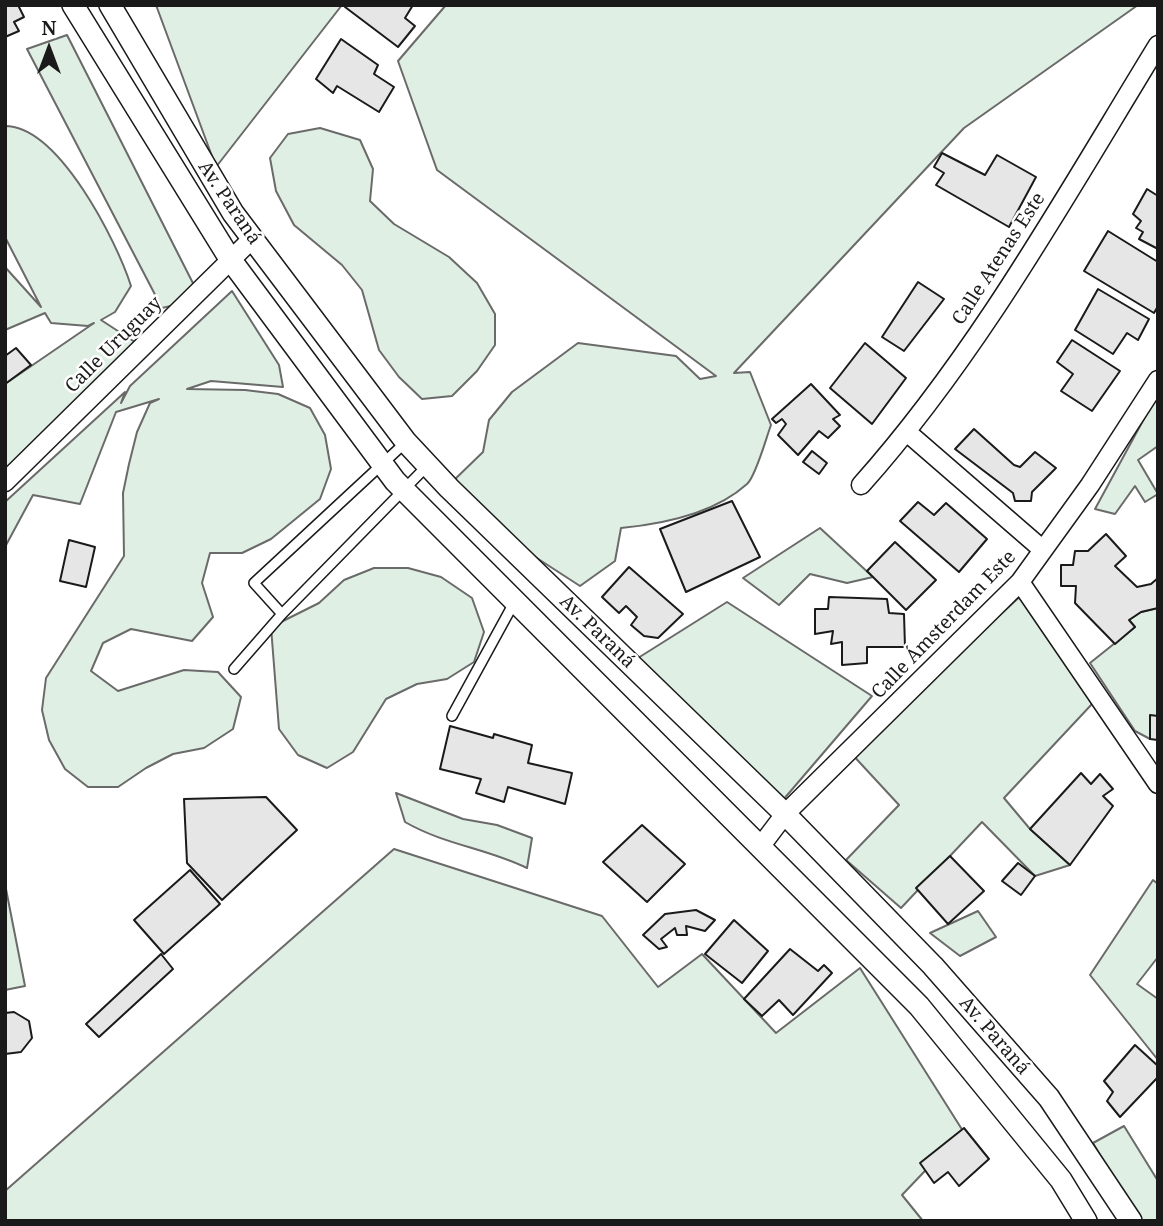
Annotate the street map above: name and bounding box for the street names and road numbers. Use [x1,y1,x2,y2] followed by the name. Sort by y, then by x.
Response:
[193,157,265,249] street label: Av. Paraná
[948,189,1050,329] street label: Calle Atenas Este
[61,292,167,398] street label: Calle Uruguay
[867,546,1021,704] street label: Calle Ámsterdam Este
[555,590,639,674] street label: Av. Paraná
[954,992,1034,1080] street label: Av. Paraná

